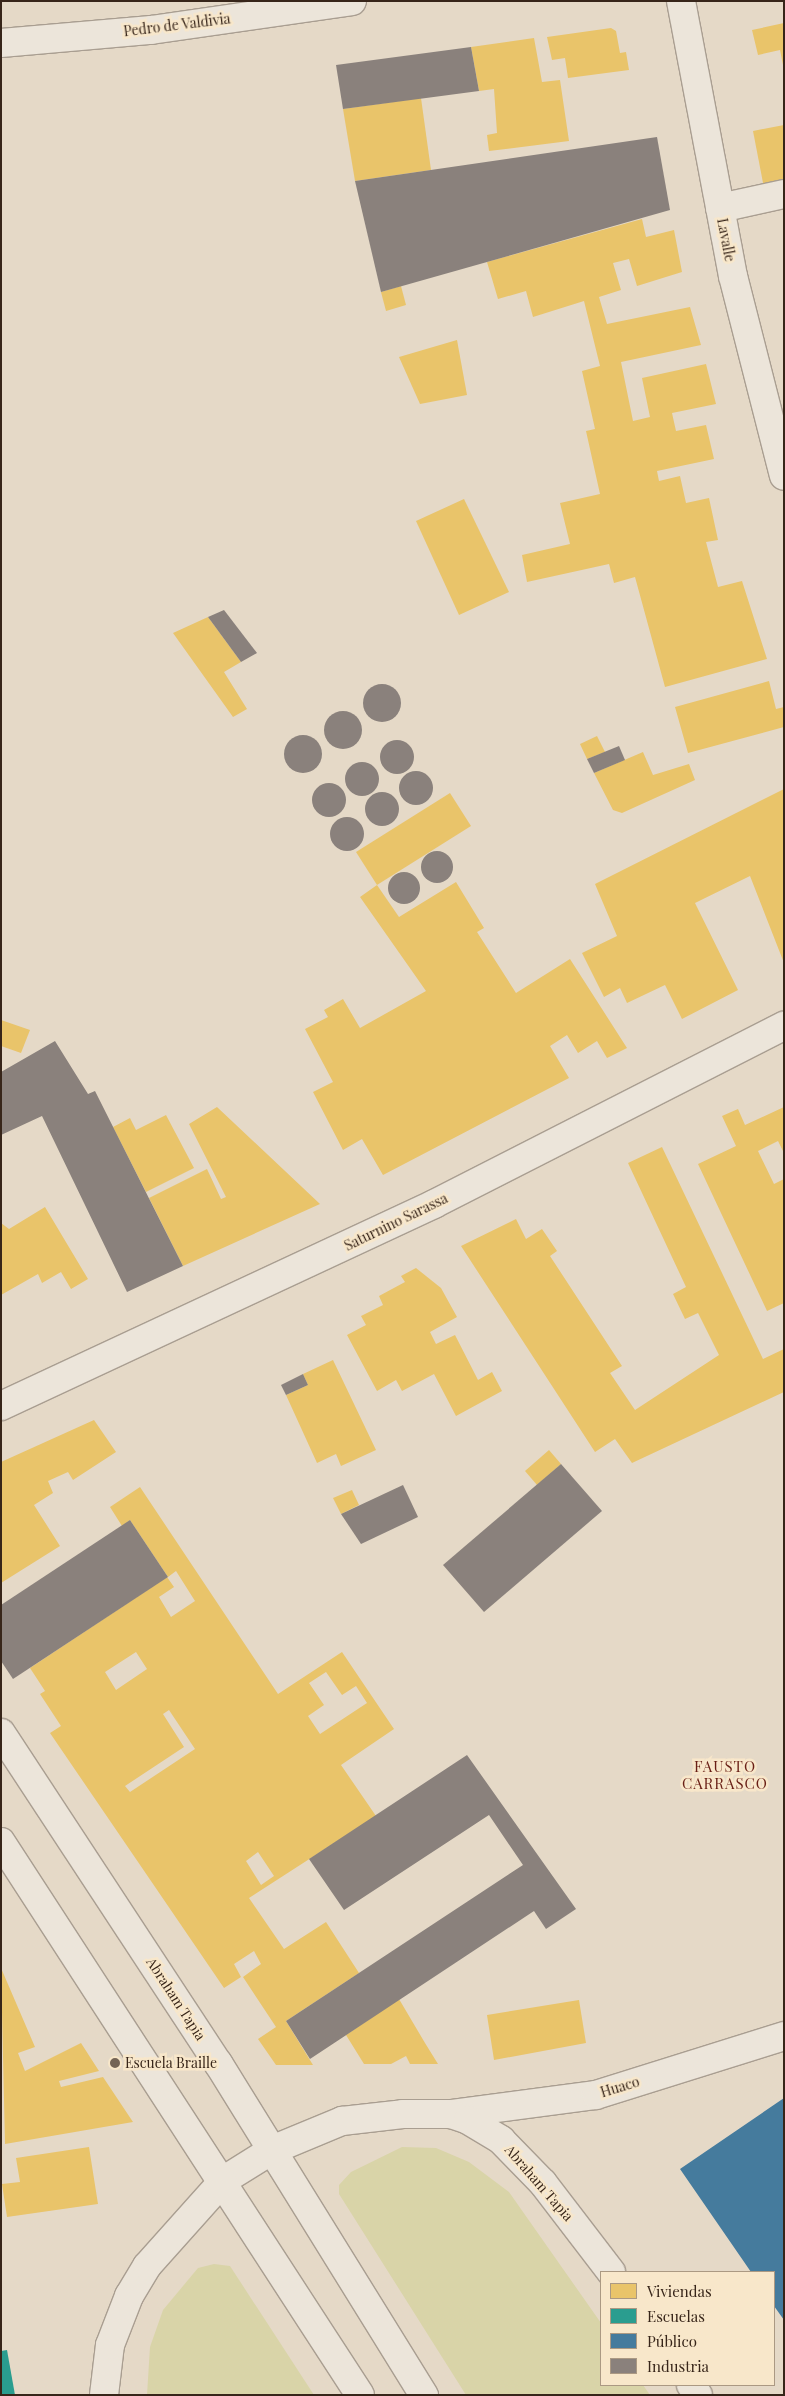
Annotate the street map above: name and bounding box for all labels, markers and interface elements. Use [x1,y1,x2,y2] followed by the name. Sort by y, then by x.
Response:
[122,10,232,40] street label: Pedro de Valdivia
[714,217,738,263] street label: Lavalle
[342,1190,450,1254] street label: Saturnino Sarassa
[681,1757,769,1792] district label: FAUSTO CARRASCO
[143,1954,209,2044] street label: Abraham Tapia
[125,2055,217,2071] place label: Escuela Braille
[109,2057,121,2069] marker: Escuela Braille
[598,2073,642,2101] street label: Huaco
[501,2141,577,2225] street label: Abraham Tapia
[600,2271,775,2386] legend
[647,2281,712,2301] text: Viviendas
[647,2306,705,2326] text: Escuelas
[647,2331,697,2351] text: Público
[647,2356,709,2376] text: Industria

